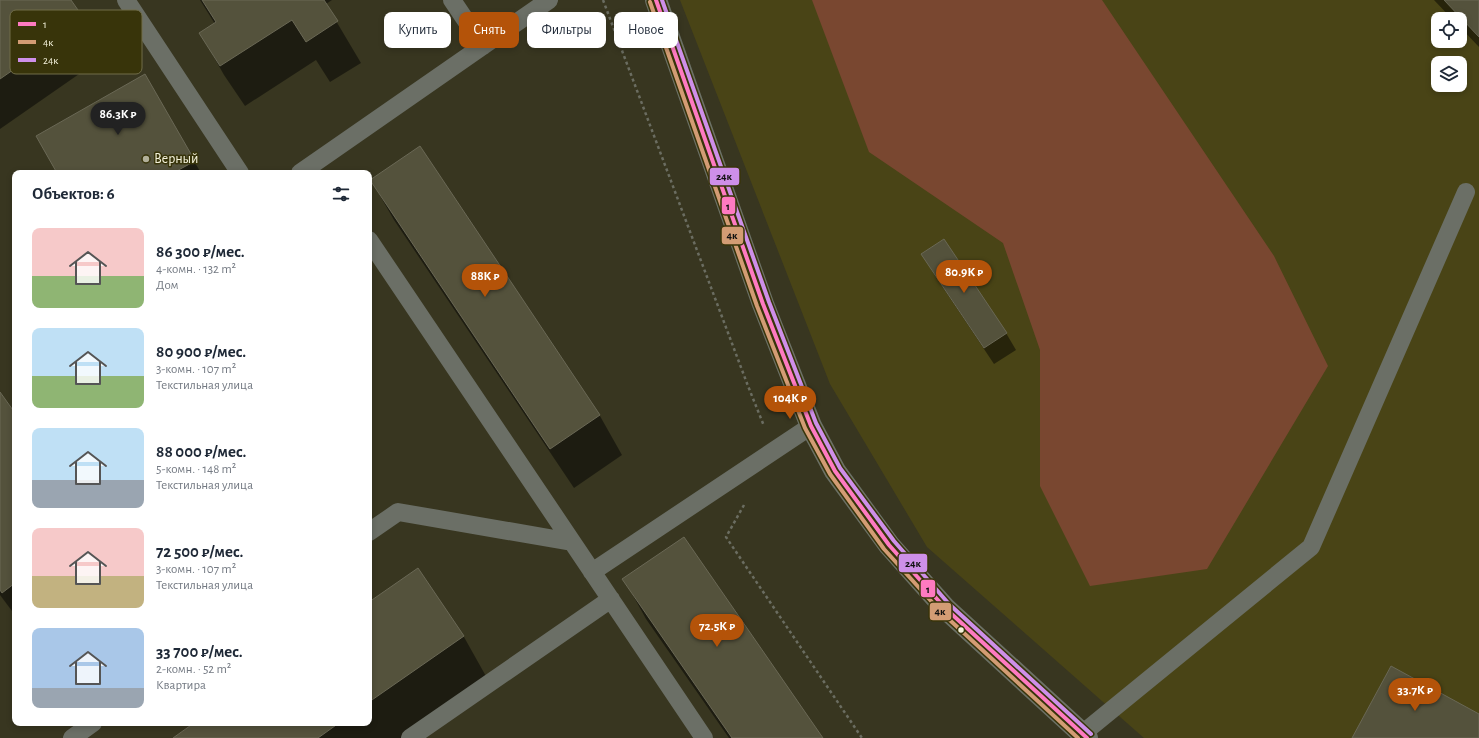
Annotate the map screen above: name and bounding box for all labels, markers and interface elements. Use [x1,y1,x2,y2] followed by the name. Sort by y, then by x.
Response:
[10,10,142,74] legend
[384,12,451,48] chip: Купить
[459,12,519,48] chip: Снять
[527,12,606,48] chip: Фильтры
[614,12,678,48] chip: Новое
[1431,12,1467,92] map controls
[1431,12,1467,48] button: locate
[43,19,47,30] text: 1
[43,37,53,48] text: 4к
[43,55,58,66] text: 24к
[1431,56,1467,92] button: layers
[81,102,155,136] pin: 86.3K ₽
[100,108,136,121] text: 86.3K ₽
[154,152,198,166] place label: Верный
[141,154,151,164] marker: Верный
[709,167,740,186] line badge: 24к
[716,171,733,182] text: 24к
[330,183,352,205] icon: filters
[32,185,115,202] text: Объектов: 6
[721,196,736,215] line badge: 1
[726,201,730,212] text: 1
[721,226,744,245] line badge: 4к
[727,230,738,241] text: 4к
[156,243,245,260] text: 86 300 ₽/мес.
[64,244,112,292] icon: home
[927,260,1001,294] pin: 80.9K ₽
[156,263,236,276] text: 4-комн. · 132 m²
[457,264,513,298] pin: 88K ₽
[945,266,983,279] text: 80.9K ₽
[471,270,499,283] text: 88K ₽
[156,279,179,292] text: Дом
[156,343,246,360] text: 80 900 ₽/мес.
[64,344,112,392] icon: home
[156,363,236,376] text: 3-комн. · 107 m²
[156,379,253,392] text: Текстильная улица
[757,386,823,420] pin: 104K ₽
[773,392,807,405] text: 104K ₽
[156,443,246,460] text: 88 000 ₽/мес.
[64,444,112,492] icon: home
[156,463,236,476] text: 5-комн. · 148 m²
[156,479,253,492] text: Текстильная улица
[156,543,243,560] text: 72 500 ₽/мес.
[64,544,112,592] icon: home
[898,553,928,573] line badge: 24к
[905,558,922,569] text: 24к
[156,563,236,576] text: 3-комн. · 107 m²
[156,579,253,592] text: Текстильная улица
[920,579,936,598] line badge: 1
[926,584,930,595] text: 1
[929,602,952,621] line badge: 4к
[935,606,946,617] text: 4к
[680,614,754,648] pin: 72.5K ₽
[699,620,735,633] text: 72.5K ₽
[956,625,966,635] unlabelled marker
[156,643,243,660] text: 33 700 ₽/мес.
[64,644,112,692] icon: home
[156,663,231,676] text: 2-комн. · 52 m²
[1378,678,1452,712] pin: 33.7K ₽
[156,679,206,692] text: Квартира
[1397,684,1433,697] text: 33.7K ₽

